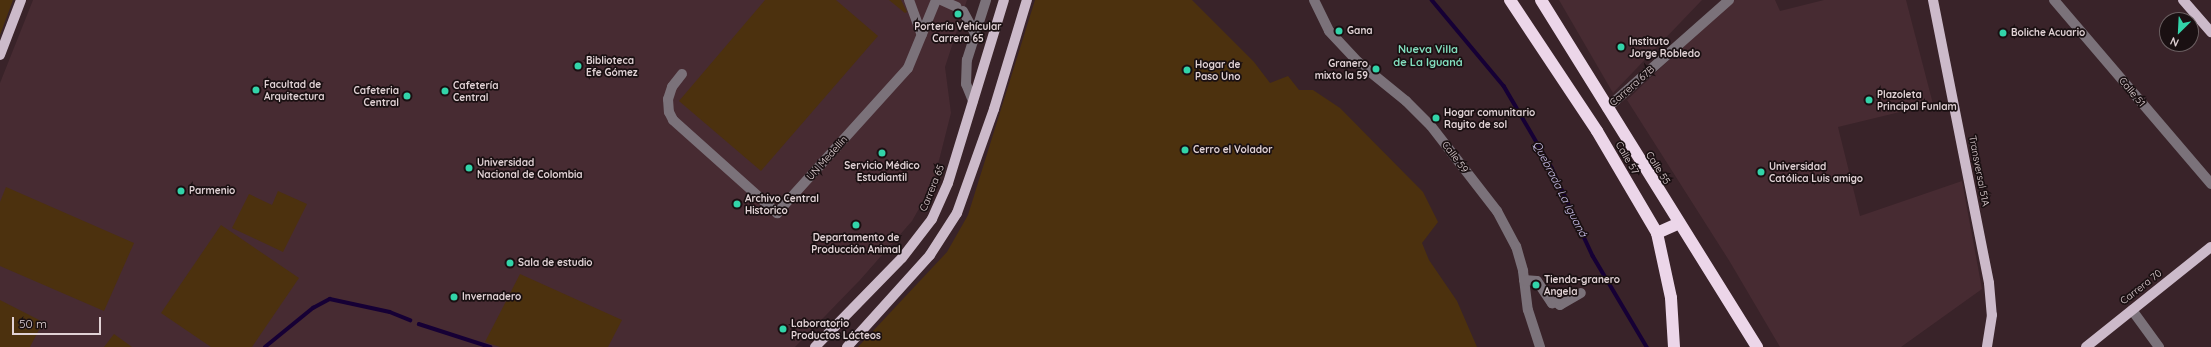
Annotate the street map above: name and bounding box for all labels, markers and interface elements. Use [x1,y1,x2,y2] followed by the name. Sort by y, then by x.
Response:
[953,9,963,19] marker: Portería Vehícular Carrera 65
[2159,12,2199,52] north arrow
[914,20,1002,44] place label: Portería Vehícular Carrera 65
[1347,25,1373,37] place label: Gana
[1334,26,1344,36] marker: Gana
[2011,27,2085,39] place label: Boliche Acuario
[1998,28,2008,38] marker: Boliche Acuario
[2168,34,2181,50] text: N
[1629,35,1700,58] place label: Instituto Jorge Robledo
[1616,42,1626,52] marker: Instituto Jorge Robledo
[1393,43,1463,69] district label: Nueva Villa de La Iguaná
[586,54,638,78] place label: Biblioteca Efe Gómez
[1315,57,1368,80] place label: Granero mixto la 59
[1195,58,1240,82] place label: Hogar de Paso Uno
[573,61,583,71] marker: Biblioteca Efe Gómez
[1607,63,1657,109] street label: Carrera 67B
[1371,64,1381,74] marker: Granero mixto la 59
[1182,65,1192,75] marker: Hogar de Paso Uno
[2116,75,2148,109] street label: Calle 51
[264,78,325,102] place label: Facultad de Arquitectura
[453,79,498,102] place label: Cafetería Central
[354,84,399,108] place label: Cafeteria Central
[251,85,261,95] marker: Facultad de Arquitectura
[440,86,450,96] marker: Cafetería Central
[1877,88,1957,112] place label: Plazoleta Principal Funlam
[402,91,412,101] marker: Cafeteria Central
[1864,95,1874,105] marker: Plazoleta Principal Funlam
[1444,106,1535,130] place label: Hogar comunitario Rayito de sol
[1431,113,1441,123] marker: Hogar comunitario Rayito de sol
[804,133,850,183] street label: UN Medellín
[1966,135,1992,207] street label: Transversal 51A
[1439,139,1471,175] street label: Calle 59
[1530,139,1590,239] water label: Quebrada La Iguaná
[1613,139,1641,177] street label: Calle 57
[1193,144,1273,156] place label: Cerro el Volador
[1180,145,1190,155] marker: Cerro el Volador
[877,148,887,158] marker: Servicio Médico Estudiantil
[1643,149,1673,187] street label: Calle 55
[477,156,583,180] place label: Universidad Nacional de Colombia
[844,159,920,182] place label: Servicio Médico Estudiantil
[1769,160,1863,184] place label: Universidad Católica Luis amigo
[464,163,474,173] marker: Universidad Nacional de Colombia
[917,163,947,213] street label: Carrera 65
[1756,167,1766,177] marker: Universidad Católica Luis amigo
[189,185,235,197] place label: Parmenio
[176,186,186,196] marker: Parmenio
[745,192,819,216] place label: Archivo Central Historico
[732,199,742,209] marker: Archivo Central Historico
[851,220,861,230] marker: Departamento de Producción Animal
[811,231,901,254] place label: Departamento de Producción Animal
[518,257,593,269] place label: Sala de estudio
[505,258,515,268] marker: Sala de estudio
[2118,267,2164,307] street label: Carrera 70
[1544,273,1620,296] place label: Tienda-granero Angela
[1531,280,1541,290] marker: Tienda-granero Angela
[462,291,521,303] place label: Invernadero
[449,292,459,302] marker: Invernadero
[14,309,103,335] scale bar
[19,316,47,331] text: 50 m
[791,317,881,340] place label: Laboratorio Productos Lácteos
[778,324,788,334] marker: Laboratorio Productos Lácteos

